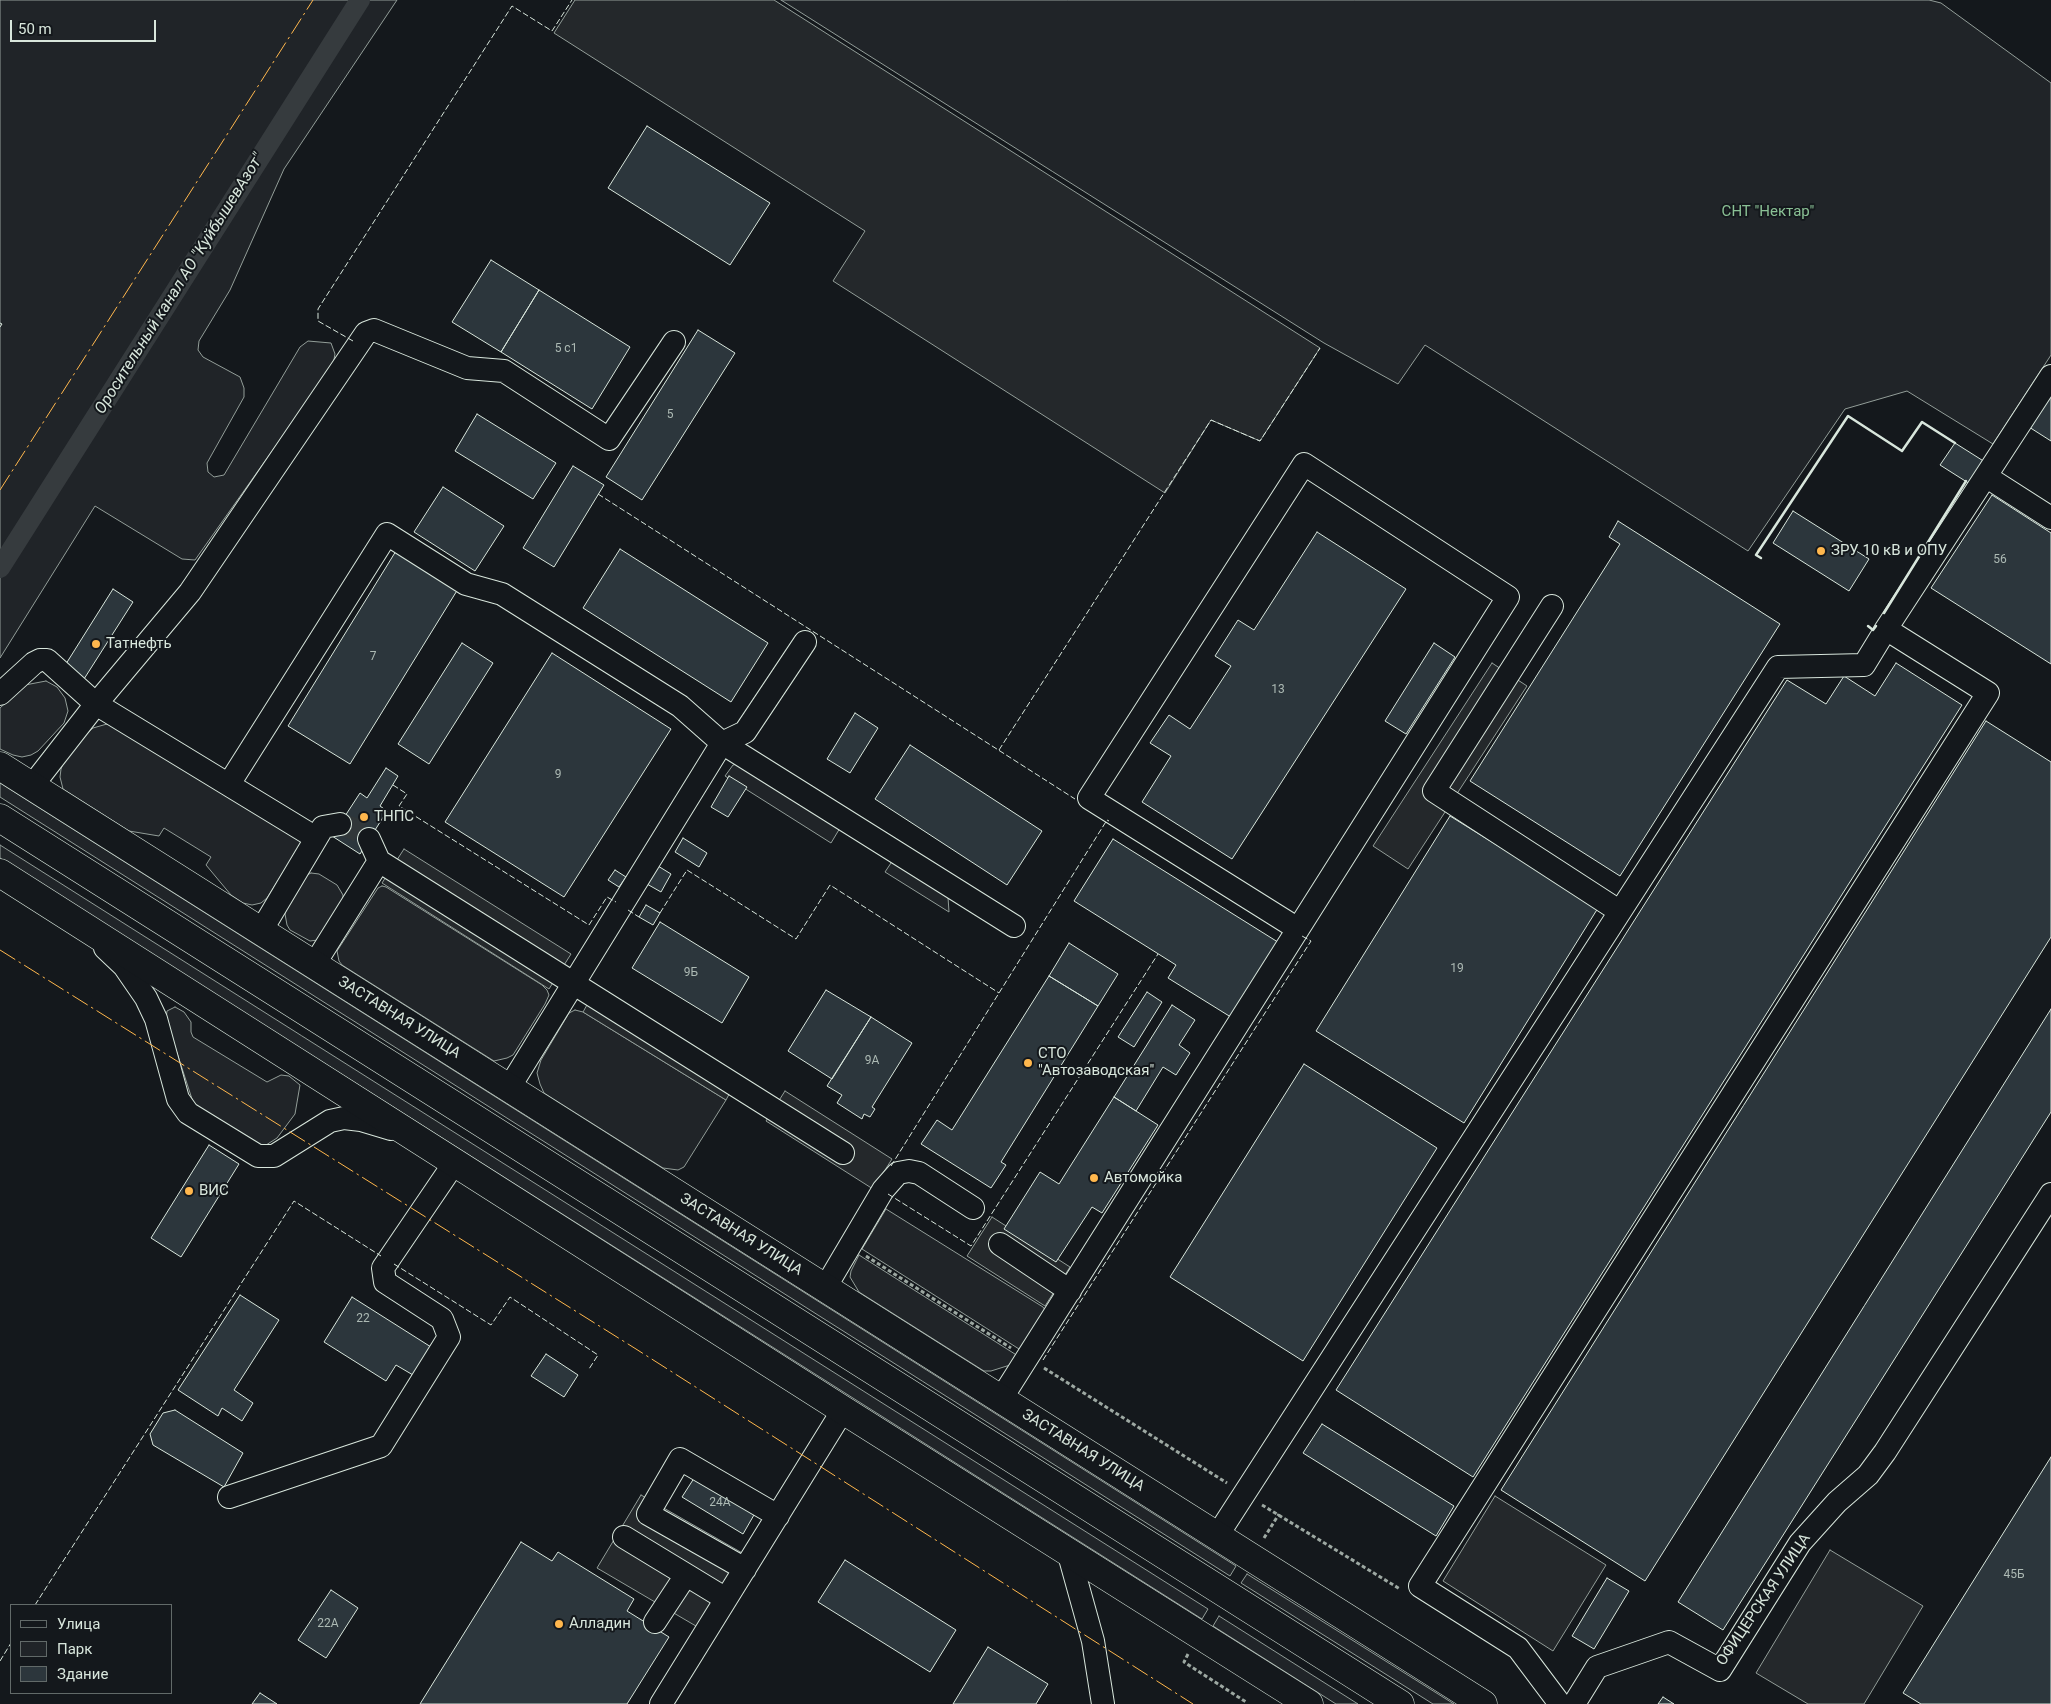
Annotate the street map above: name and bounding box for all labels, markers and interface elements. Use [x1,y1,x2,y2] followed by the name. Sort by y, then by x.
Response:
[12,10,159,42] scale bar
[18,20,52,38] text: 50 m
[91,150,269,418] water label: Оросительный канал АО "КуйбышевАзот"
[1722,203,1814,221] park label: СНТ "Нектар"
[555,342,577,356] house number: 5 с1
[667,408,673,422] house number: 5
[1831,542,1947,560] place label: ЗРУ 10 кВ и ОПУ
[1815,545,1827,557] marker: ЗРУ 10 кВ и ОПУ
[1993,553,2007,567] house number: 56
[106,635,172,653] place label: Татнефть
[90,638,102,650] marker: Татнефть
[370,650,376,664] house number: 7
[1271,683,1285,697] house number: 13
[555,768,561,782] house number: 9
[374,808,414,826] place label: ТНПС
[358,811,370,823] marker: ТНПС
[1450,962,1464,976] house number: 19
[684,966,698,980] house number: 9Б
[335,973,463,1063] street label: ЗАСТАВНАЯ УЛИЦА
[1038,1045,1154,1080] place label: СТО "Автозаводская"
[865,1054,879,1068] house number: 9А
[1022,1057,1034,1069] marker: СТО "Автозаводская"
[1104,1169,1182,1187] place label: Автомойка
[1088,1172,1100,1184] marker: Автомойка
[199,1182,229,1200] place label: ВИС
[183,1185,195,1197] marker: ВИС
[677,1190,805,1280] street label: ЗАСТАВНАЯ УЛИЦА
[356,1312,370,1326] house number: 22
[1019,1406,1147,1496] street label: ЗАСТАВНАЯ УЛИЦА
[709,1496,731,1510] house number: 24А
[1713,1531,1815,1669] street label: ОФИЦЕРСКАЯ УЛИЦА
[2003,1568,2025,1582] house number: 45Б
[10,1604,172,1694] legend
[57,1615,100,1633] text: Улица
[569,1615,631,1633] place label: Алладин
[317,1617,339,1631] house number: 22А
[553,1618,565,1630] marker: Алладин
[57,1640,92,1658] text: Парк
[57,1665,108,1683] text: Здание

